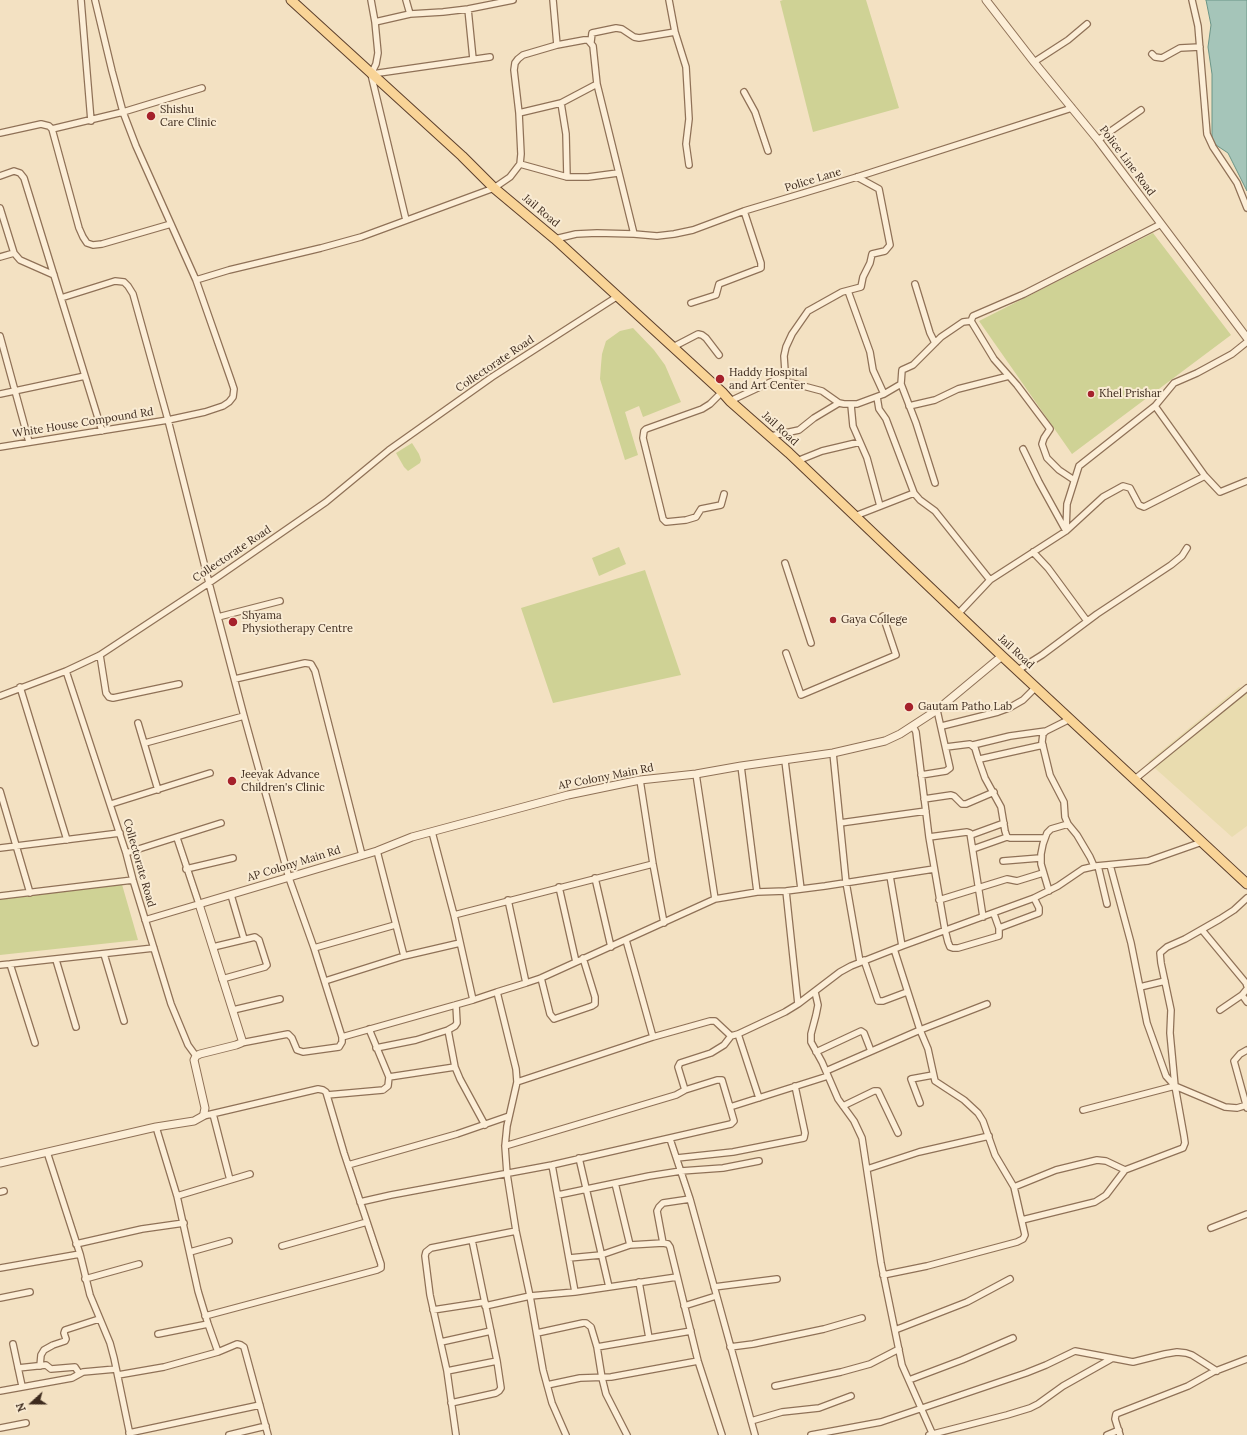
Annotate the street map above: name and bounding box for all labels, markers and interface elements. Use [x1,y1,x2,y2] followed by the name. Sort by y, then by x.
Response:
[160,103,216,129] place label: Shishu Care Clinic
[145,110,157,122] marker: Shishu Care Clinic
[1096,123,1158,199] street label: Police Line Road
[783,165,843,195] street label: Police Lane
[520,192,562,230] street label: Jail Road
[453,333,537,395] street label: Collectorate Road
[729,366,808,392] place label: Haddy Hospital and Art Center
[714,373,726,385] marker: Haddy Hospital and Art Center
[1099,387,1162,401] place label: Khel Prishar
[1086,389,1096,399] marker: Khel Prishar
[12,405,154,441] street label: White House Compound Rd
[759,409,801,449] street label: Jail Road
[190,523,274,585] street label: Collectorate Road
[242,609,353,635] place label: Shyama Physiotherapy Centre
[841,613,907,627] place label: Gaya College
[828,615,838,625] marker: Gaya College
[227,616,239,628] marker: Shyama Physiotherapy Centre
[995,632,1037,672] street label: Jail Road
[918,700,1012,714] place label: Gautam Patho Lab
[903,701,915,713] marker: Gautam Patho Lab
[557,761,655,793] street label: AP Colony Main Rd
[241,768,325,794] place label: Jeevak Advance Children's Clinic
[226,775,238,787] marker: Jeevak Advance Children's Clinic
[120,817,158,909] street label: Collectorate Road
[246,843,342,885] street label: AP Colony Main Rd
[12,1383,52,1423] north arrow
[13,1401,29,1414] text: N

